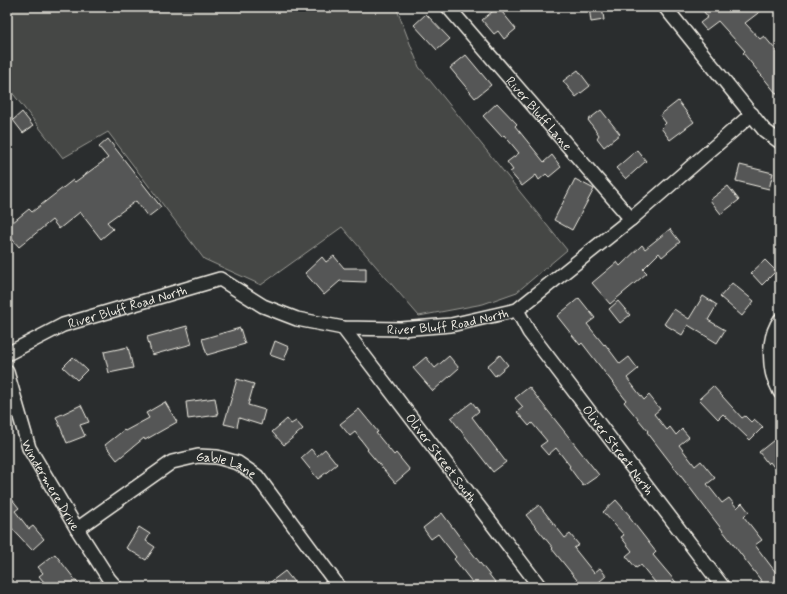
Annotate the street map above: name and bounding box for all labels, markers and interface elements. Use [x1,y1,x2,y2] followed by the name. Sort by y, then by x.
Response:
[501,73,575,155] street label: River Bluff Lane
[66,282,189,333] street label: River Bluff Road North
[387,305,510,339] street label: River Bluff Road North
[578,402,657,499] street label: Oliver Street North
[401,411,480,507] street label: Oliver Street South
[17,438,83,534] street label: Windermere Drive
[195,449,260,483] street label: Gable Lane

